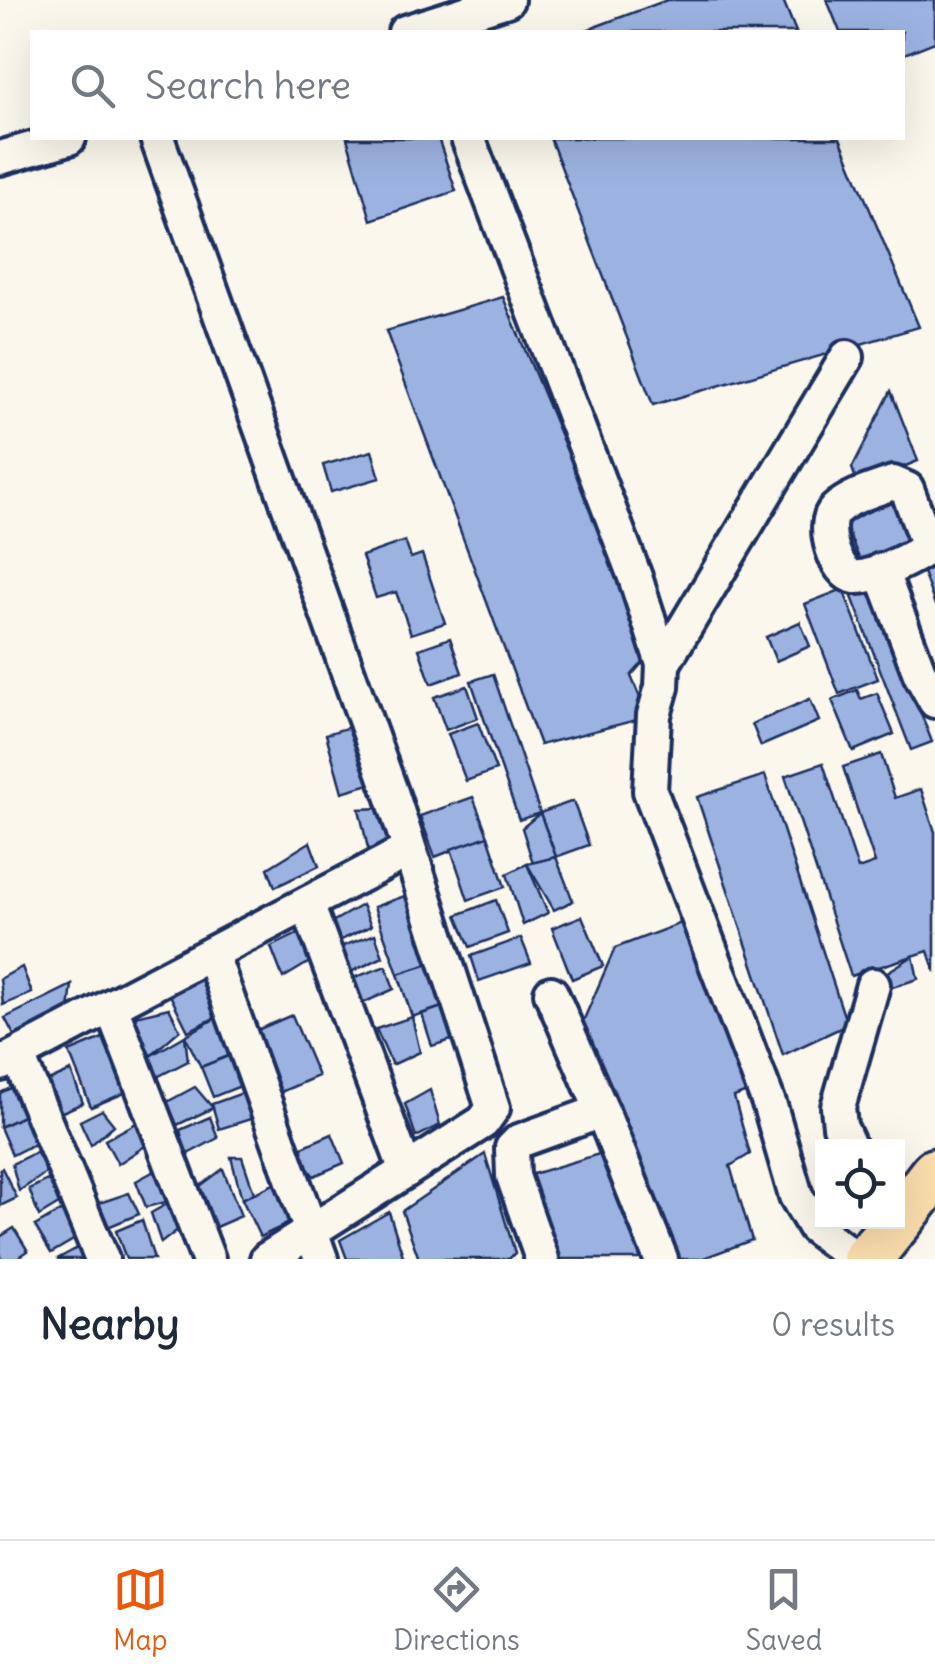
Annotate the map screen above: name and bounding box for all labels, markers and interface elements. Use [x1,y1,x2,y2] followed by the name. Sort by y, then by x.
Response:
[30,30,905,140] search box
[65,58,120,113] icon: search
[145,62,351,109] text: Search here
[815,1139,905,1229] map controls
[815,1139,905,1229] button: locate
[40,1298,179,1350] text: Nearby
[771,1304,895,1345] text: 0 results
[113,1562,168,1658] tab: Map
[393,1562,520,1658] tab: Directions
[745,1562,822,1658] tab: Saved

